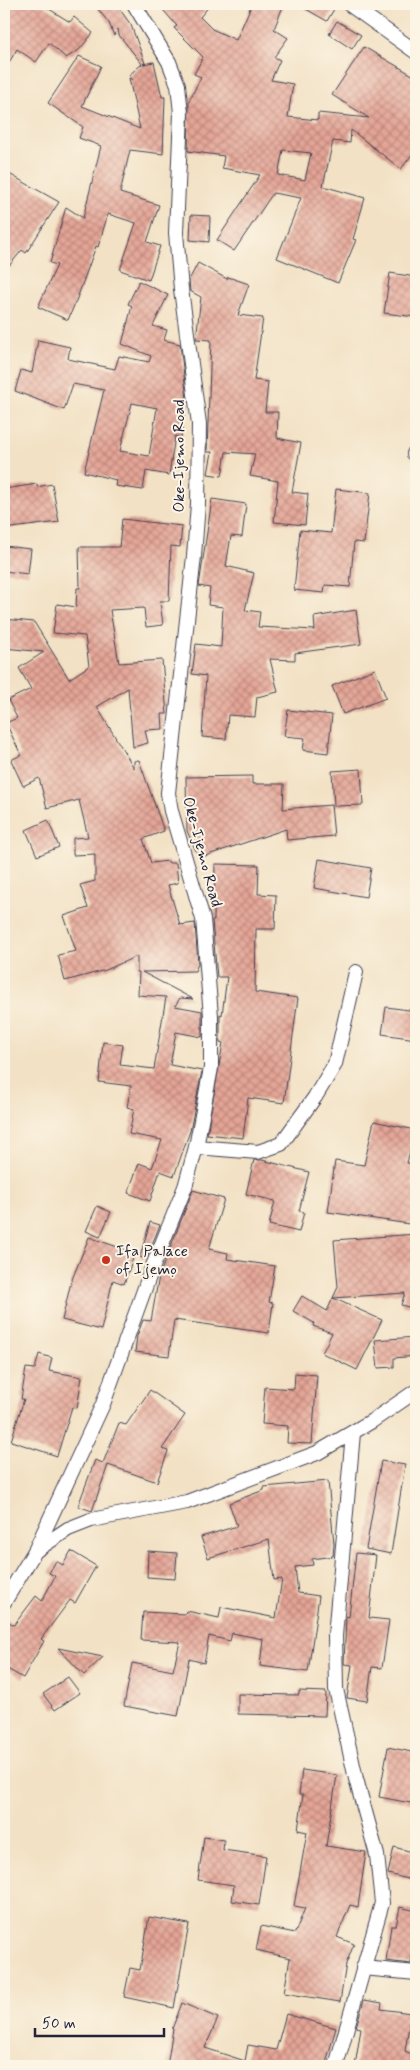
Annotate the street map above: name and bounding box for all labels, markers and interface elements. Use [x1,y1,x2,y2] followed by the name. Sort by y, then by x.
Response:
[169,399,190,513] street label: Oke-Ijemo Road
[177,795,227,909] street label: Oke-Ijemo Road
[116,1241,188,1280] place label: Ifa Palace of Ijẹmọ
[100,1254,112,1266] marker: Ifa Palace of Ijẹmọ
[35,2005,164,2037] scale bar
[42,2014,76,2034] text: 50 m

